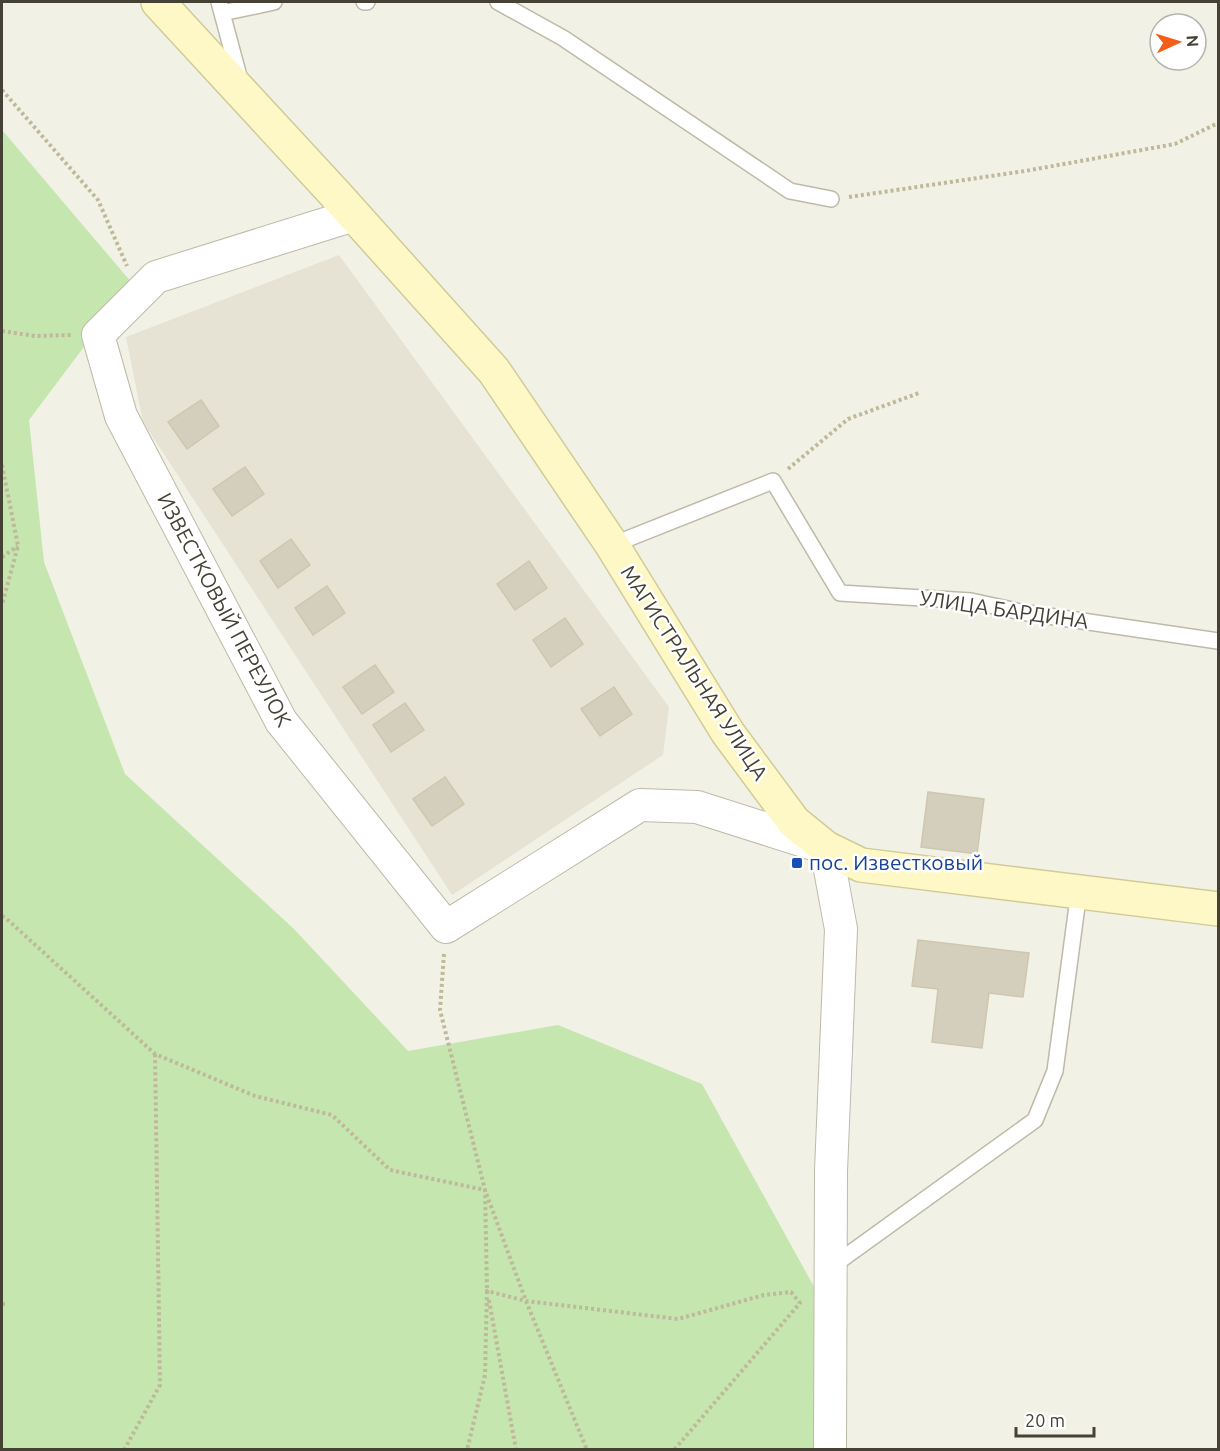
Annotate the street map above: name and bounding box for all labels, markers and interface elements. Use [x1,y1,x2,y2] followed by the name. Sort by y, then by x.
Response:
[1148,12,1208,72] north arrow
[1184,34,1202,48] text: N
[153,489,297,731] street label: ИЗВЕСТКОВЫЙ ПЕРЕУЛОК
[616,561,773,784] street label: МАГИСТРАЛЬНАЯ УЛИЦА
[918,585,1090,633] street label: УЛИЦА БАРДИНА
[809,850,983,874] place label: пос. Известковый
[790,856,804,870] marker: пос. Известковый
[1016,1400,1094,1438] scale bar
[1025,1410,1065,1430] text: 20 m

